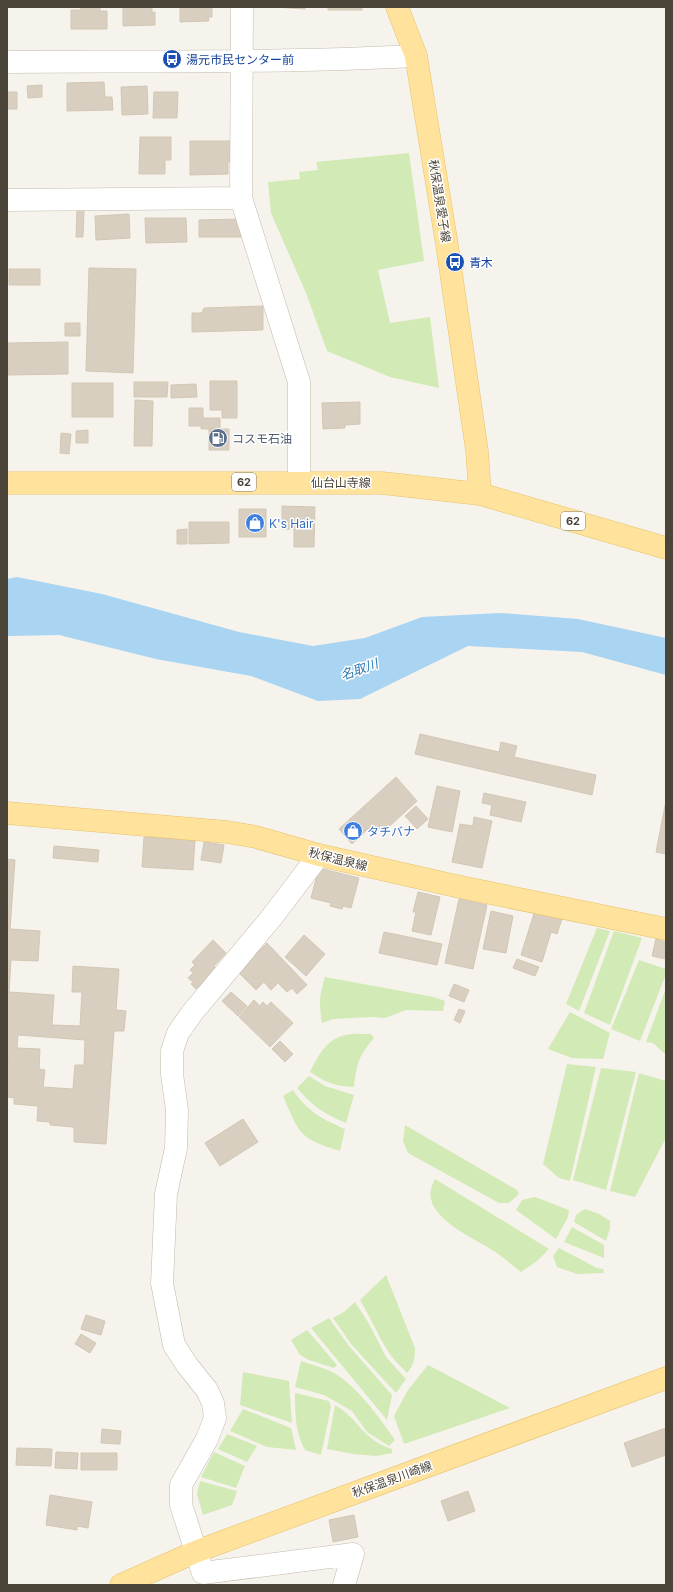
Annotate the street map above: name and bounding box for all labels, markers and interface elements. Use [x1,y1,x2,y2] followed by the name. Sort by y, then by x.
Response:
[161,48,183,70] bus stop icon: 湯元市民センター前
[186,52,294,67] place label: 湯元市民センター前
[426,158,454,244] street label: 秋保温泉愛子線
[444,251,466,273] bus stop icon: 青木
[469,255,493,270] place label: 青木
[207,427,229,449] fuel station icon: コスモ石油
[232,431,292,446] place label: コスモ石油
[232,473,256,491] road number: 62
[311,475,371,490] street label: 仙台山寺線
[244,512,266,534] shop icon: K's Hair
[561,512,585,530] road number: 62
[269,516,314,531] place label: K's Hair
[338,654,382,683] water label: 名取川
[342,820,364,842] shop icon: タチバナ
[367,824,415,839] place label: タチバナ
[307,844,369,874] street label: 秋保温泉線
[350,1458,434,1500] street label: 秋保温泉川崎線

